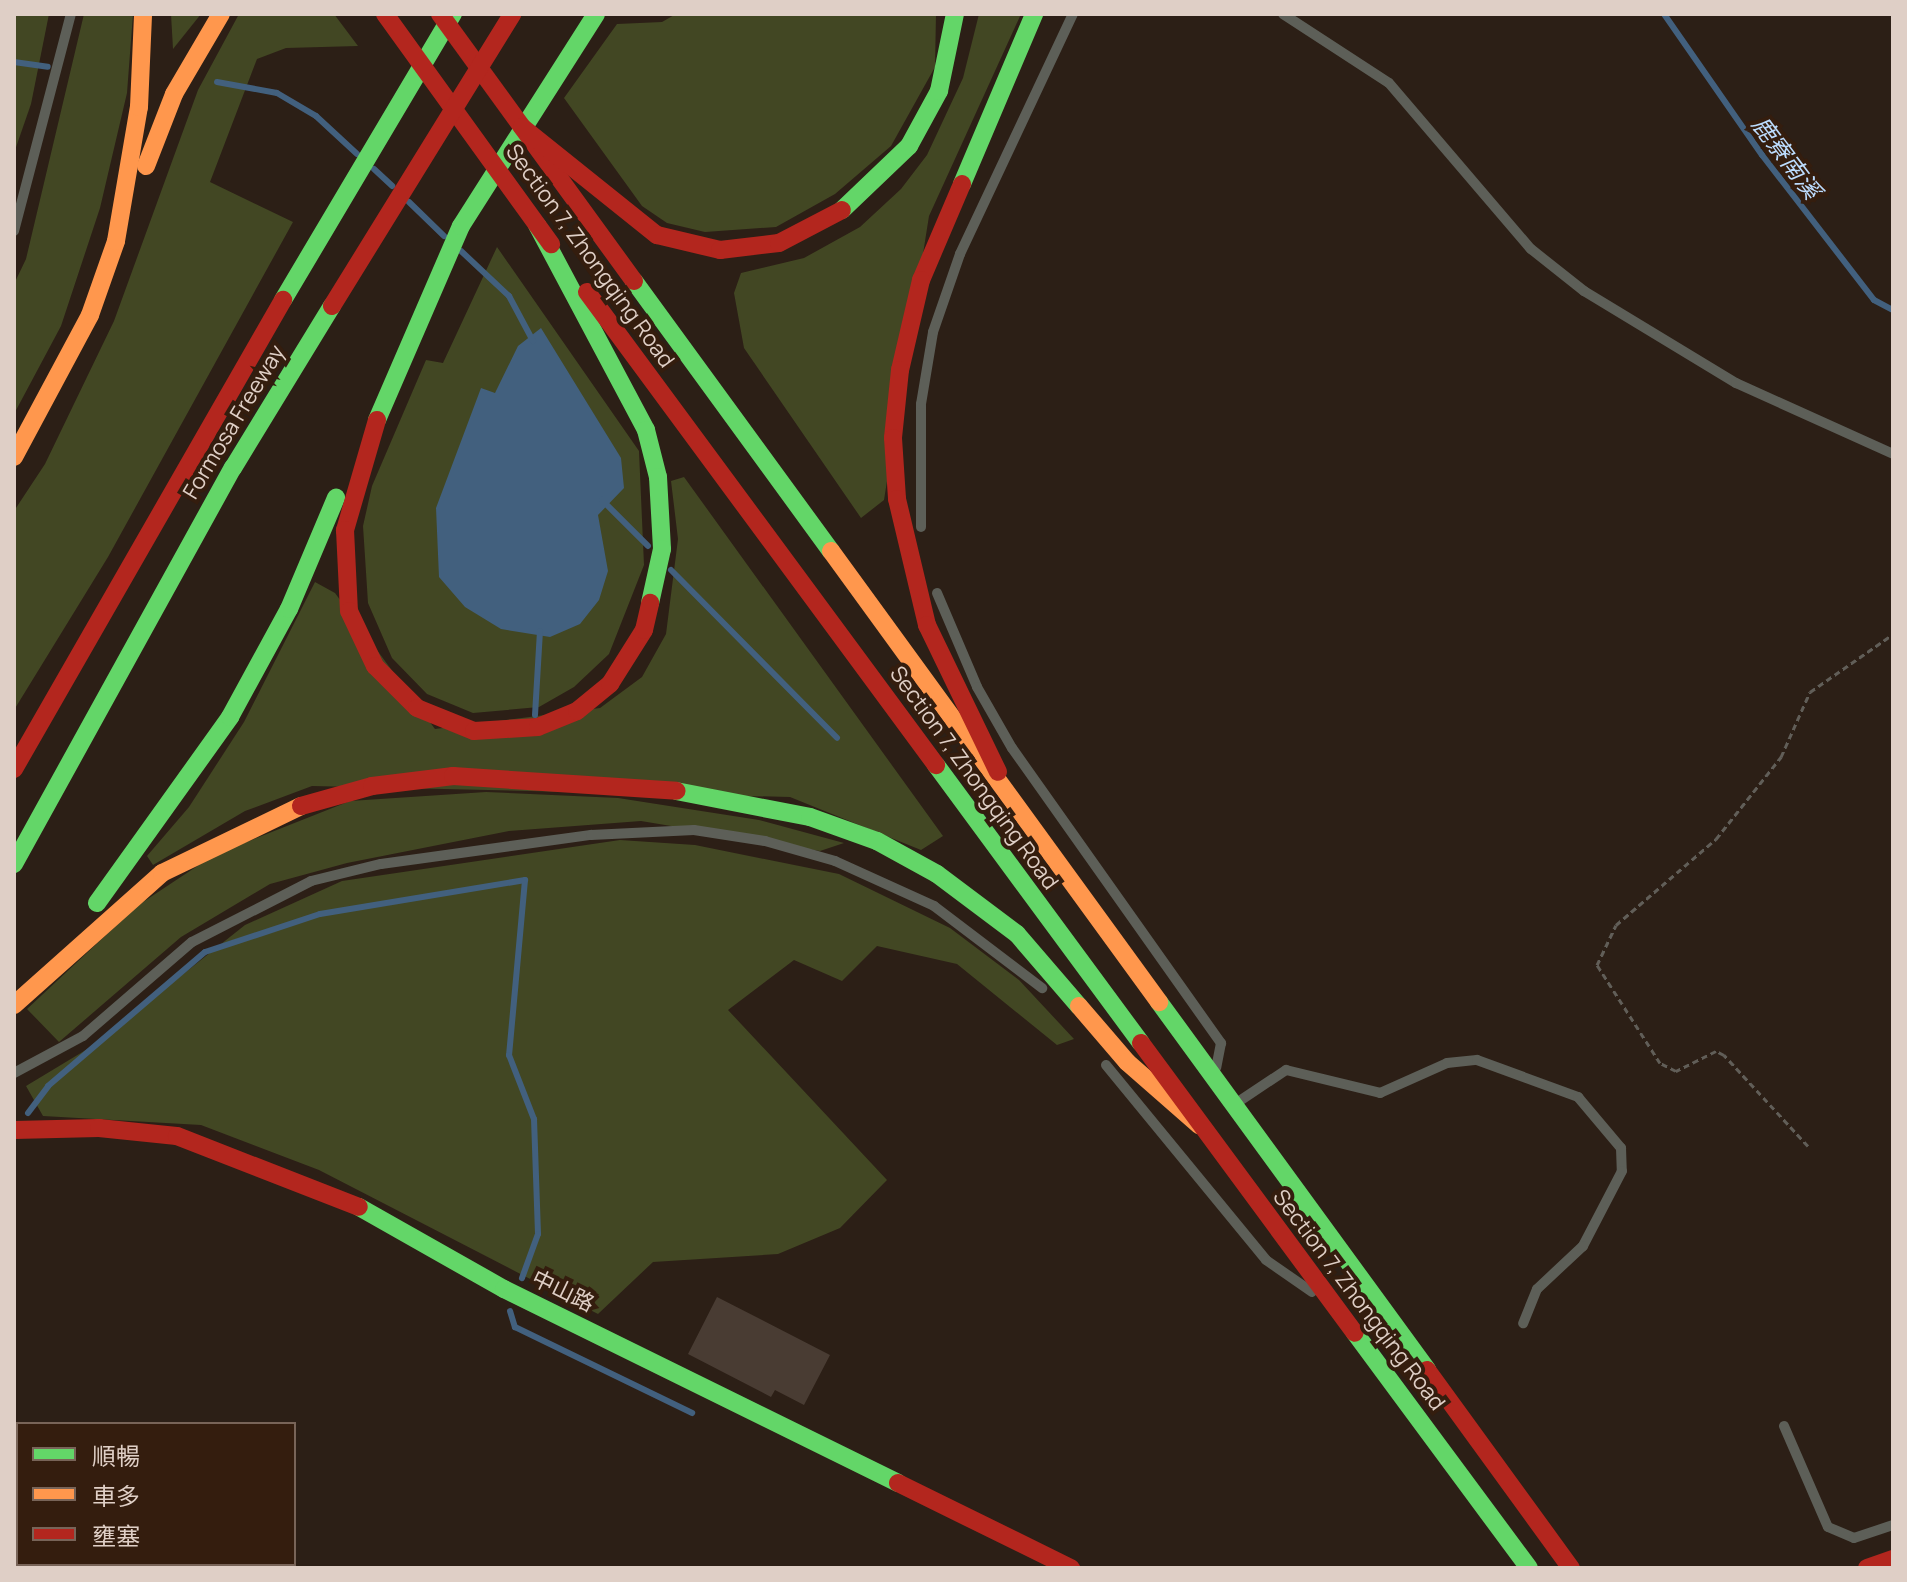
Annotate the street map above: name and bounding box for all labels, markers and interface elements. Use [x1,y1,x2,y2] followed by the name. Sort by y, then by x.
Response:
[1747,110,1827,204] water label: 鹿寮南溪
[500,139,680,373] street label: Section 7, Zhongqing Road
[178,340,290,504] street label: Formosa Freeway
[884,661,1064,895] street label: Section 7, Zhongqing Road
[1267,1185,1451,1415] street label: Section 7, Zhongqing Road
[528,1265,598,1317] street label: 中山路
[16,1422,296,1566] legend
[92,1439,140,1472] text: 順暢
[92,1479,140,1512] text: 車多
[92,1519,140,1552] text: 壅塞

